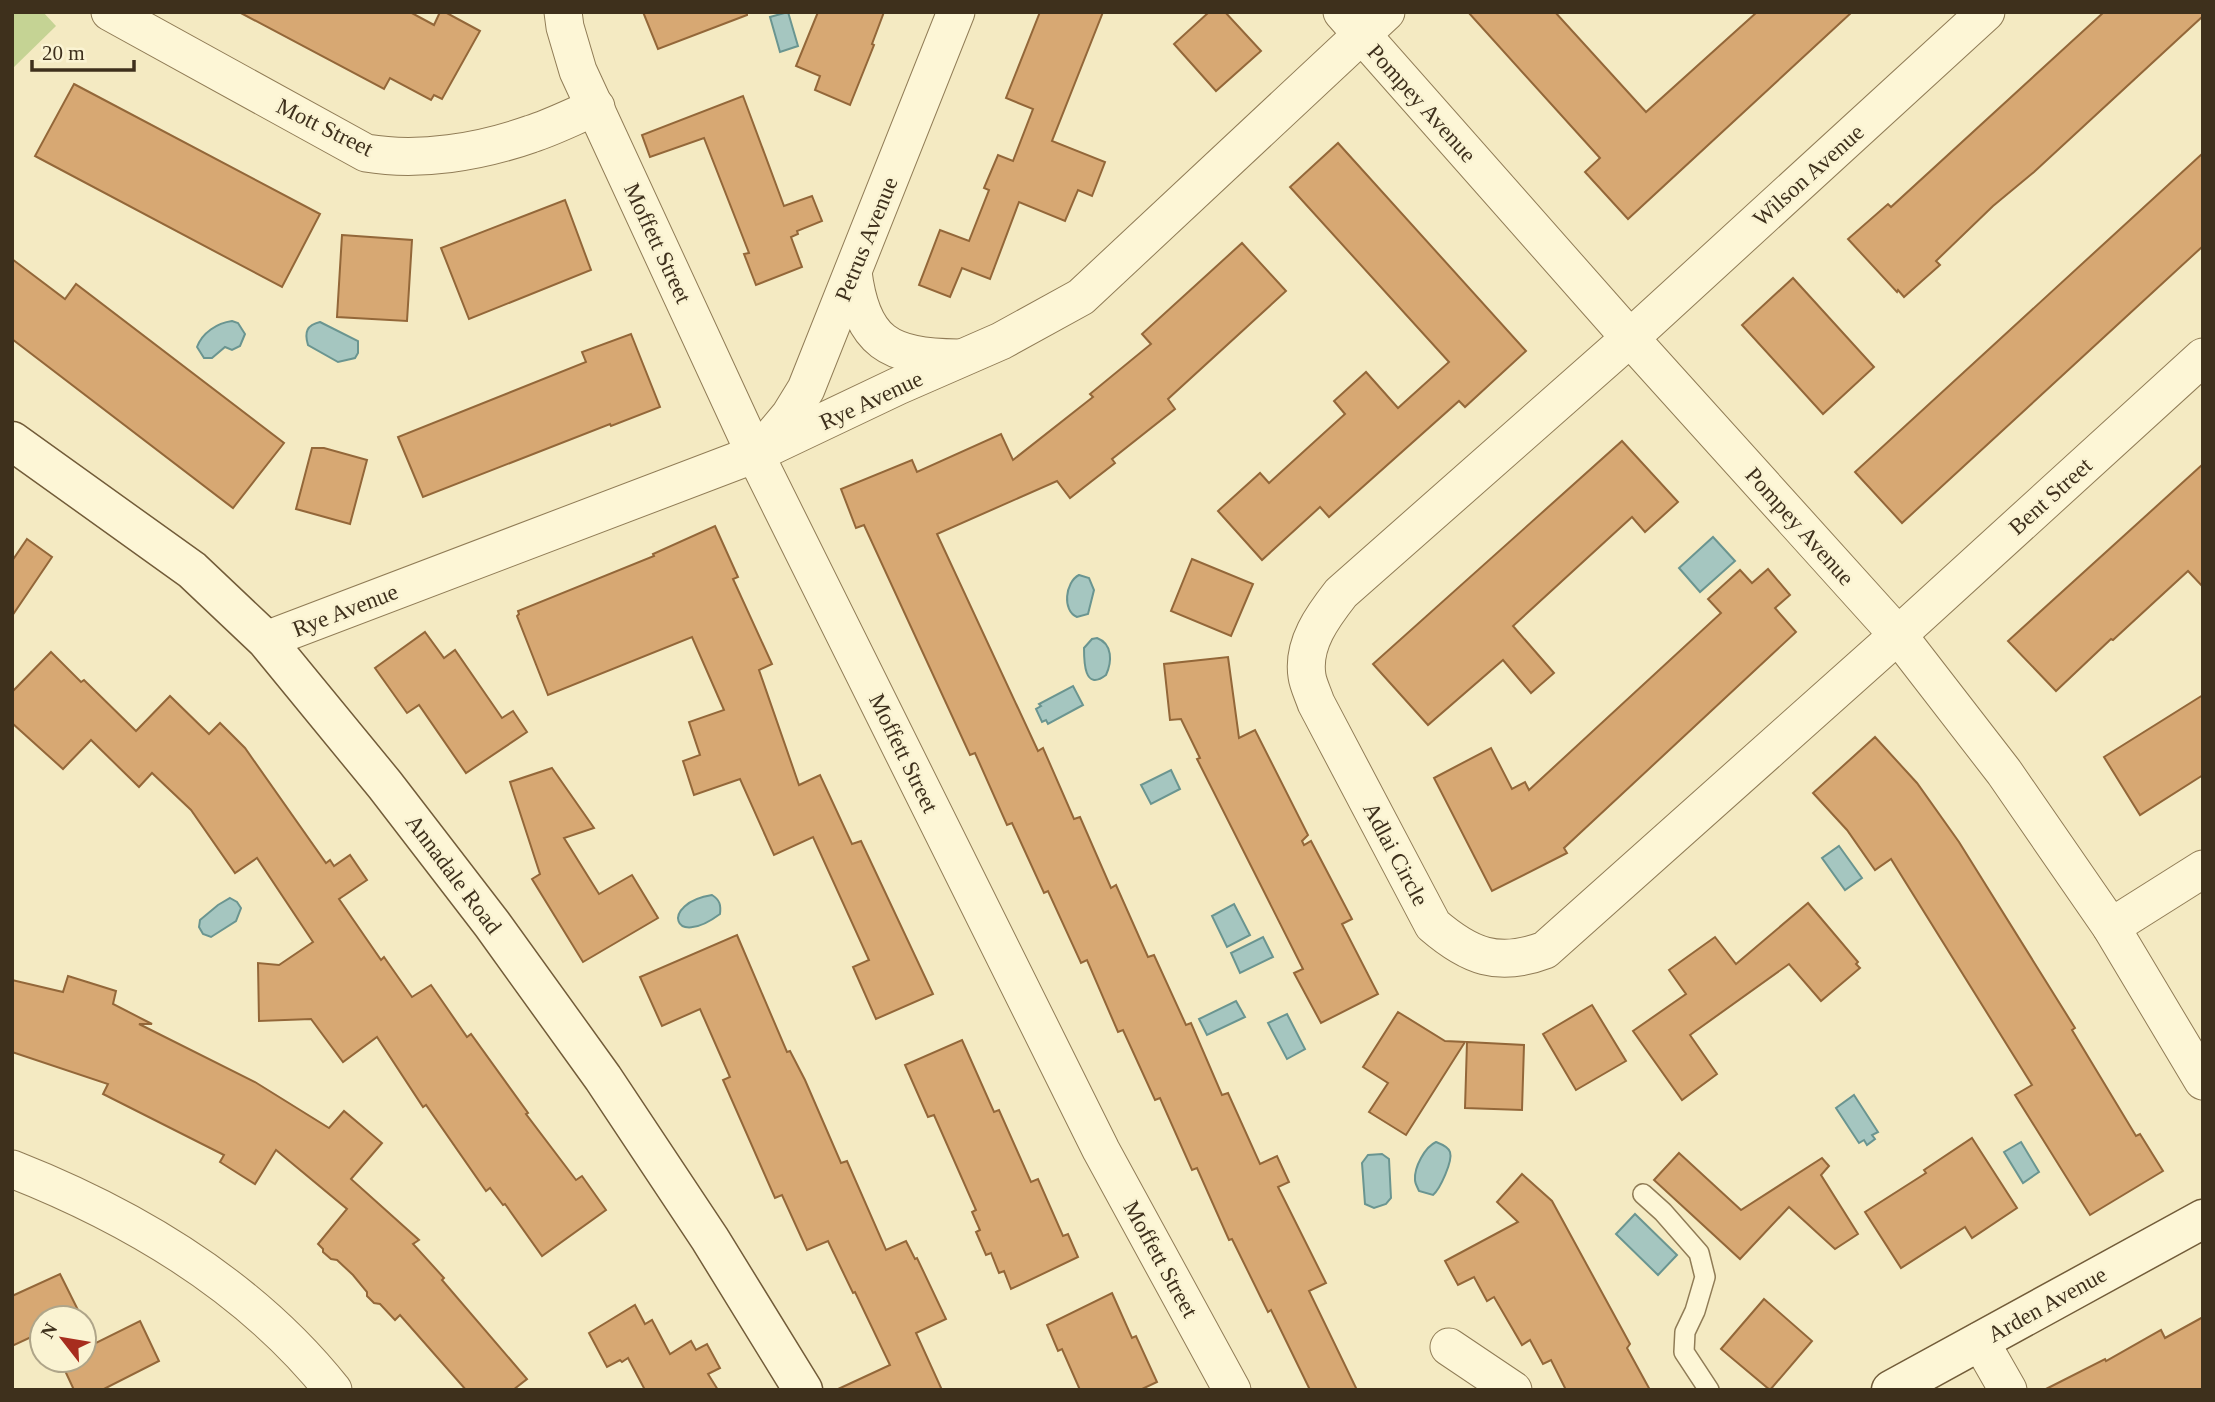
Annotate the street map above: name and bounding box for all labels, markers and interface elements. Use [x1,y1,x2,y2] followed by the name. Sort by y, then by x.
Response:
[32,28,133,72] scale bar
[1362,39,1481,167] street label: Pompey Avenue
[42,41,85,65] text: 20 m
[273,93,378,162] street label: Mott Street
[1748,119,1869,231] street label: Wilson Avenue
[830,173,903,305] street label: Petrus Avenue
[619,179,696,308] street label: Moffett Street
[816,366,927,435] street label: Rye Avenue
[2004,452,2097,540] street label: Bent Street
[1740,462,1859,590] street label: Pompey Avenue
[289,579,401,642] street label: Rye Avenue
[864,690,943,817] street label: Moffett Street
[1358,798,1433,910] street label: Adlai Circle
[401,810,507,939] street label: Annadale Road
[1118,1197,1203,1322] street label: Moffett Street
[1984,1262,2111,1347] street label: Arden Avenue
[28,1304,98,1374] north arrow
[36,1319,62,1342] text: N

